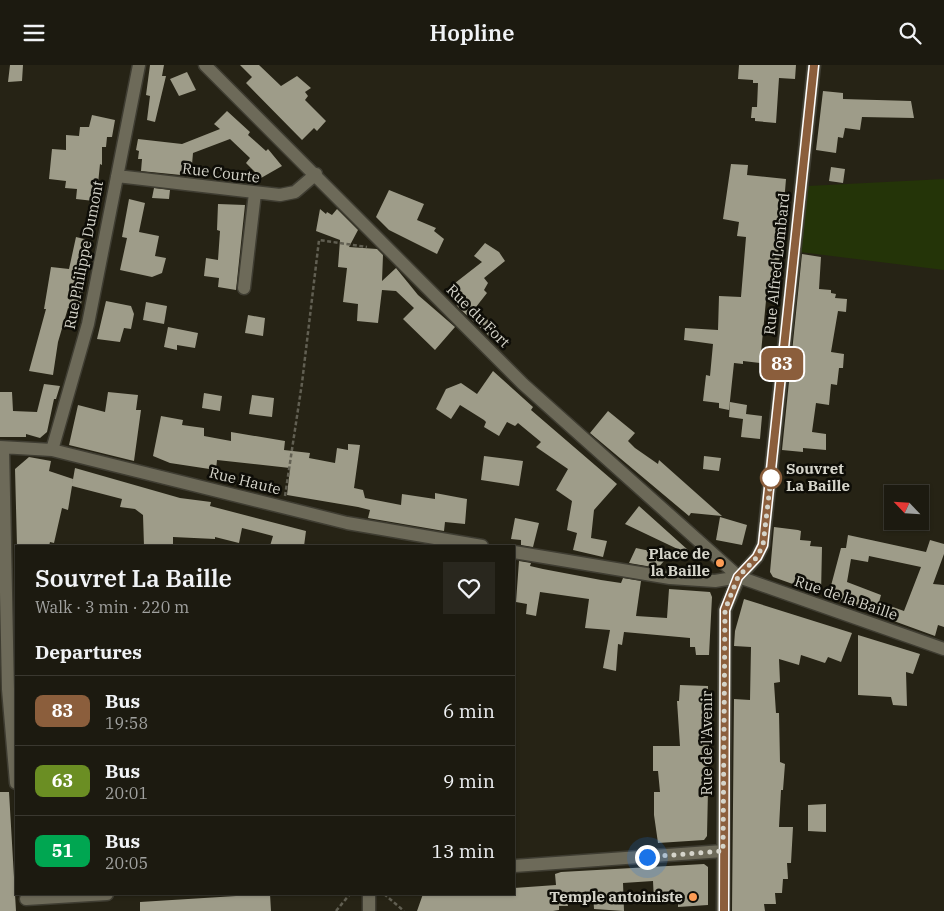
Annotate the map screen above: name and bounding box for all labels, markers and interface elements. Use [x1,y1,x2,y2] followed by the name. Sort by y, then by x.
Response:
[430,18,514,47] text: Hopline
[20,19,48,47] icon: menu
[896,19,924,47] icon: search
[181,158,261,187] street label: Rue Courte
[60,179,107,331] street label: Rue Philippe Dumont
[760,192,793,336] street label: Rue Alfred Lombard
[443,280,514,351] street label: Rue du Fort
[760,348,804,380] line badge: 83
[771,352,793,375] text: 83
[786,459,850,495] place label: Souvret La Baille
[207,462,283,499] street label: Rue Haute
[760,467,782,489] marker: Souvret La Baille
[884,485,929,530] north arrow
[884,485,929,530] map controls
[648,544,710,580] place label: Place de la Baille
[714,557,726,569] marker: Place de la Baille
[35,562,232,594] text: Souvret La Baille
[443,562,495,614] button: heart
[792,571,900,624] street label: Rue de la Baille
[35,597,189,617] text: Walk · 3 min · 220 m
[35,640,142,664] text: Departures
[105,689,140,713] text: Bus
[697,690,716,796] street label: Rue de l'Avenir
[52,699,73,722] text: 83
[443,699,495,723] text: 6 min
[105,713,148,733] text: 19:58
[105,759,140,783] text: Bus
[52,769,73,792] text: 63
[443,769,495,793] text: 9 min
[105,783,148,803] text: 20:01
[105,829,140,853] text: Bus
[52,839,73,862] text: 51
[432,839,495,863] text: 13 min
[635,845,660,870] your location
[105,853,148,873] text: 20:05
[549,887,683,906] place label: Temple antoiniste
[687,891,699,903] marker: Temple antoiniste

